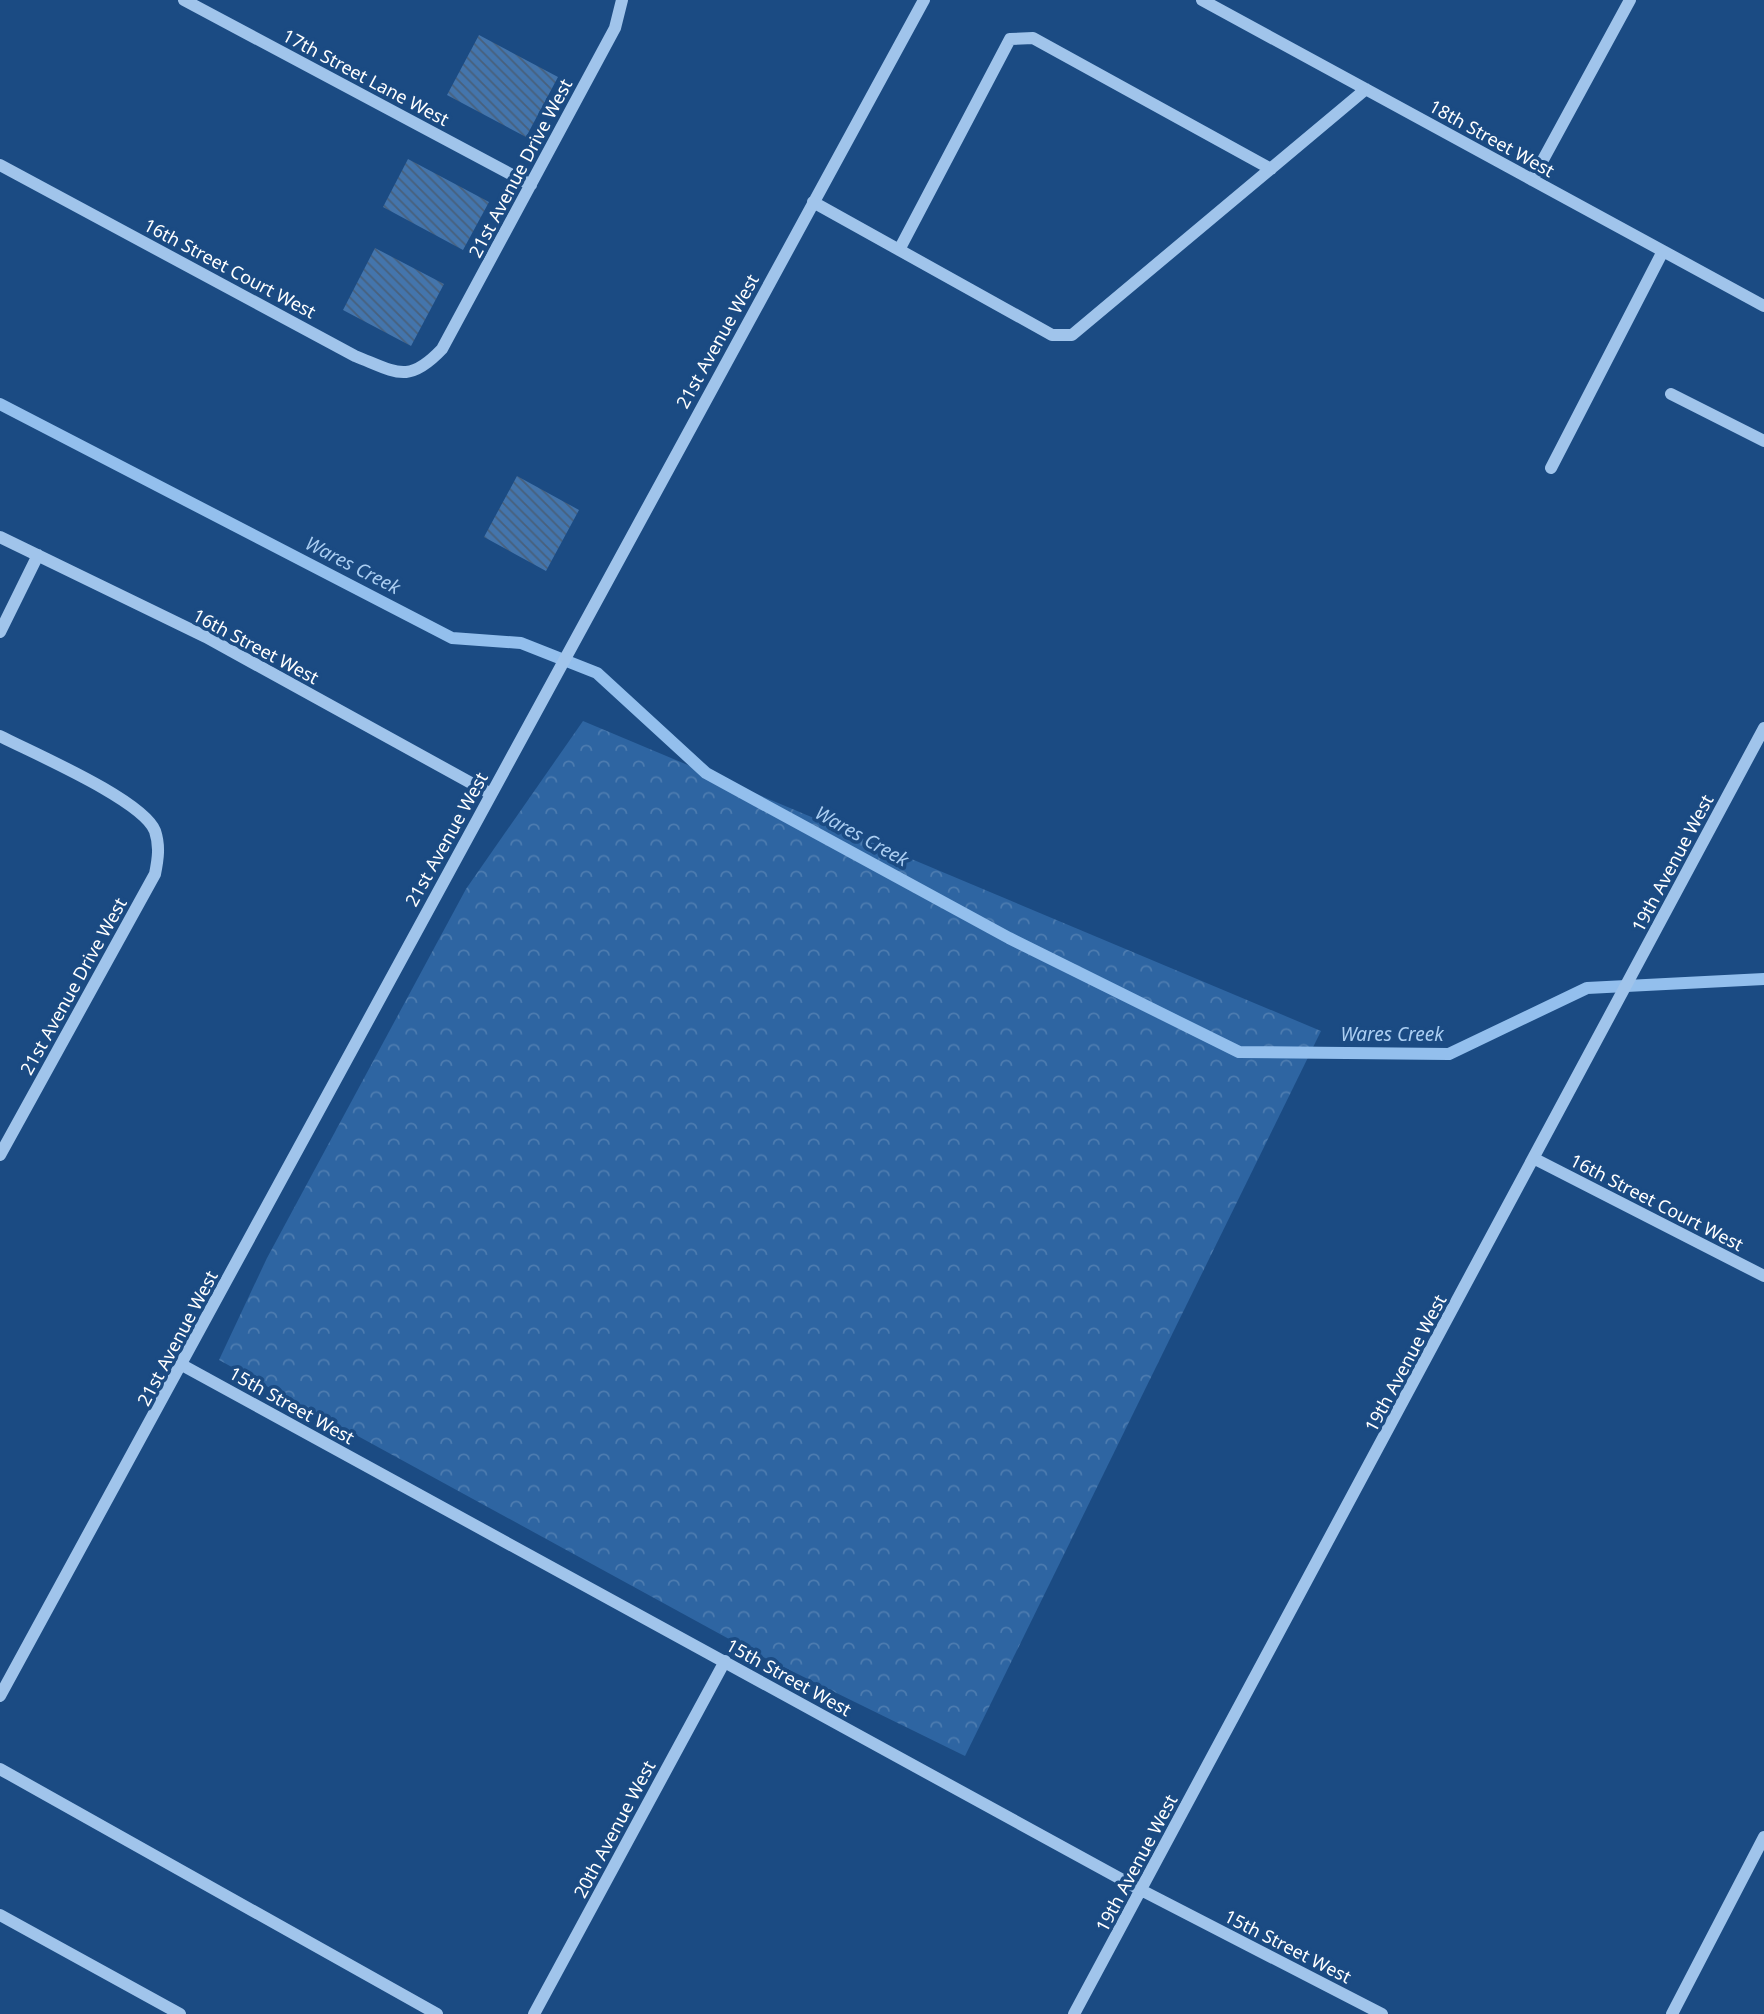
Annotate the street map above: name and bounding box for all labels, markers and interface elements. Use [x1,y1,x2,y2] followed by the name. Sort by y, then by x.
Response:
[279,23,454,131] street label: 17th Street Lane West
[463,74,578,262] street label: 21st Avenue Drive West
[1425,94,1559,183] street label: 18th Street West
[140,212,321,324] street label: 16th Street Court West
[670,269,764,412] street label: 21st Avenue West
[301,530,405,600] water label: Wares Creek
[189,603,324,690] street label: 16th Street West
[399,767,493,910] street label: 21st Avenue West
[1626,790,1719,936] street label: 19th Avenue West
[811,800,914,873] water label: Wares Creek
[14,893,132,1079] street label: 21st Avenue Drive West
[1340,1021,1444,1047] water label: Wares Creek
[1566,1148,1748,1256] street label: 16th Street Court West
[131,1266,223,1410] street label: 21st Avenue West
[1359,1290,1452,1436] street label: 19th Avenue West
[225,1361,359,1450] street label: 15th Street West
[722,1633,856,1722] street label: 15th Street West
[568,1756,661,1902] street label: 20th Avenue West
[1090,1790,1183,1936] street label: 19th Avenue West
[1220,1904,1356,1989] street label: 15th Street West

